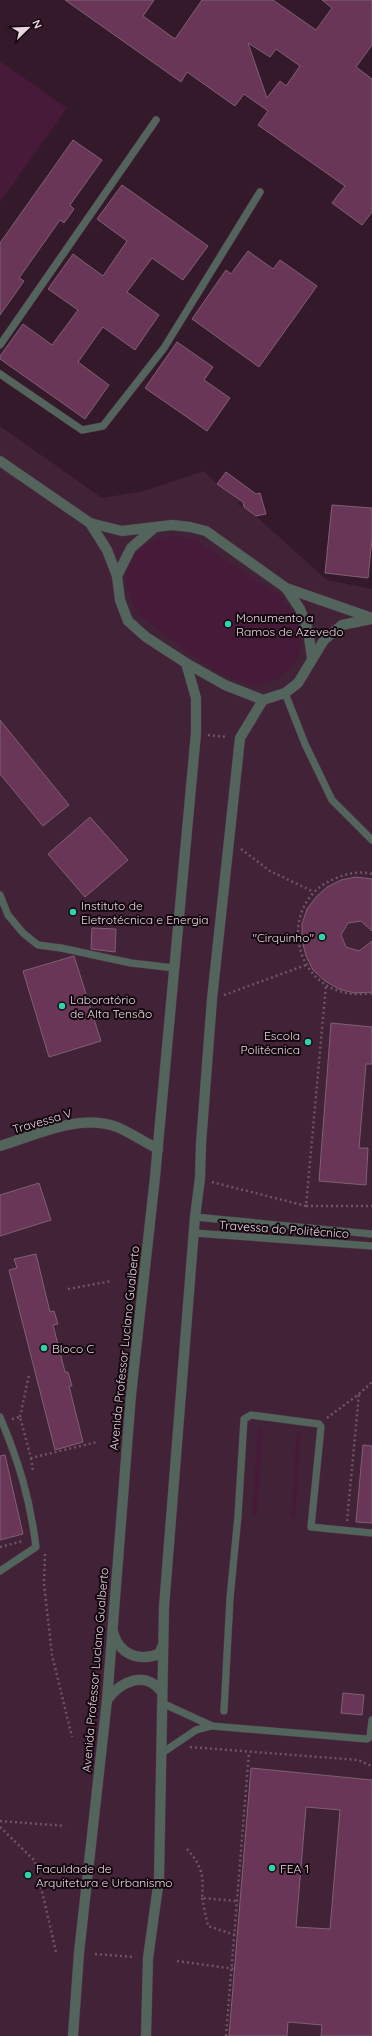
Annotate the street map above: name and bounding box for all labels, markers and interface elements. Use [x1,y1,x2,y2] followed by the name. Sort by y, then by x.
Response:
[8,8,48,48] north arrow
[29,18,45,31] text: N
[236,610,344,639] place label: Monumento a Ramos de Azevedo
[223,619,233,629] marker: Monumento a Ramos de Azevedo
[81,898,209,927] place label: Instituto de Eletrotécnica e Energia
[68,907,78,917] marker: Instituto de Eletrotécnica e Energia
[252,930,314,945] place label: "Cirquinho"
[317,932,327,942] marker: "Cirquinho"
[70,992,152,1021] place label: Laboratório de Alta Tensão
[57,1001,67,1011] marker: Laboratório de Alta Tensão
[240,1028,300,1057] place label: Escola Politécnica
[303,1037,313,1047] marker: Escola Politécnica
[11,1105,73,1137] street label: Travessa V
[218,1217,350,1241] street label: Travessa do Politécnico
[106,1245,142,1451] street label: Avenida Professor Luciano Gualberto
[52,1341,94,1356] place label: Bloco C
[39,1343,49,1353] marker: Bloco C
[79,1567,111,1773] street label: Avenida Professor Luciano Gualberto
[36,1861,173,1890] place label: Faculdade de Arquitetura e Urbanismo
[280,1861,309,1876] place label: FEA 1
[267,1863,277,1873] marker: FEA 1
[23,1870,33,1880] marker: Faculdade de Arquitetura e Urbanismo

